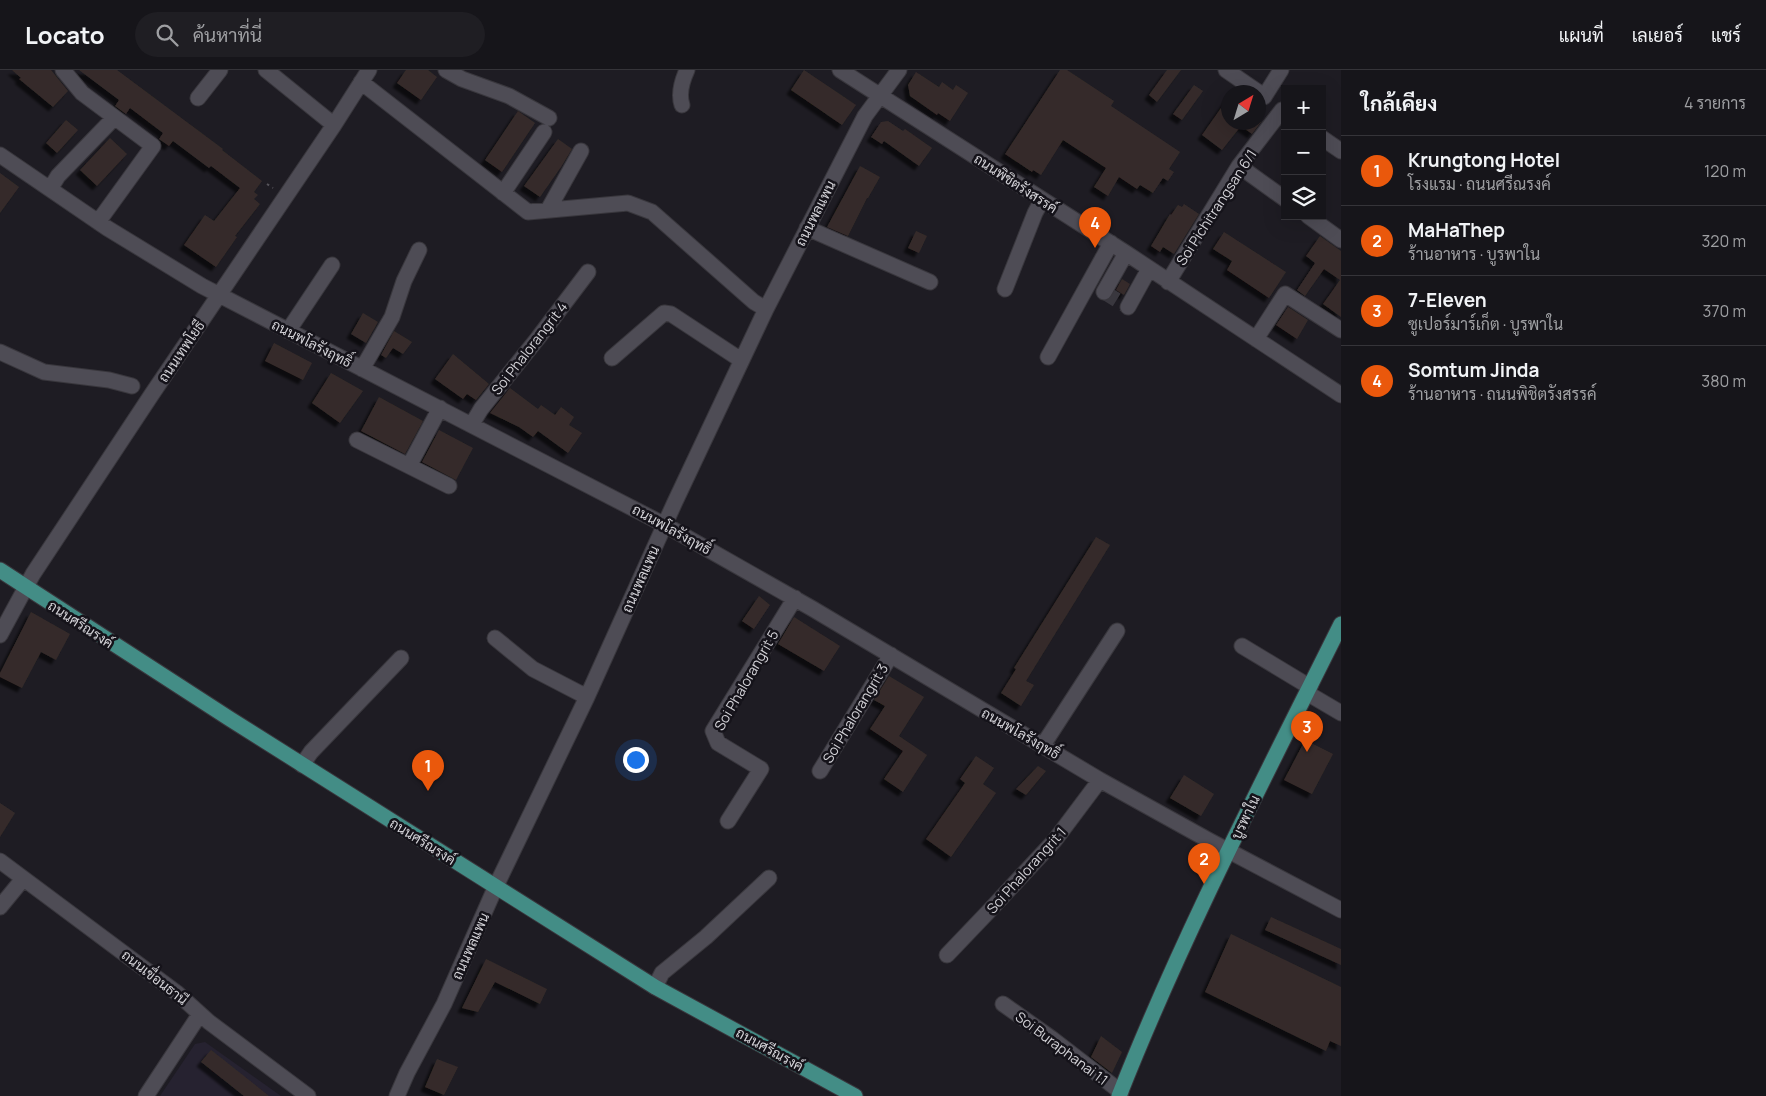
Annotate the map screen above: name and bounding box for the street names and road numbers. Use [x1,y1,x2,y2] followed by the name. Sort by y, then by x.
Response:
[1171,145,1261,269] street label: Soi Pichitrangsan 6/1
[970,149,1062,217] street label: ถนนพิชิตรังสรรค์
[790,177,840,249] street label: ถนนพลแพน
[487,298,571,398] street label: Soi Phalorangrit 4
[269,313,357,372] street label: ถนนพโลรังฤทธิ์
[153,316,209,386] street label: ถนนเทพโยธี
[629,497,716,559] street label: ถนนพโลรังฤทธิ์
[617,543,663,615] street label: ถนนพลแพน
[45,596,117,652] street label: ถนนศรีณรงค์
[710,626,782,734] street label: Soi Phalorangrit 5
[818,660,892,766] street label: Soi Phalorangrit 3
[978,701,1065,763] street label: ถนนพโลรังฤทธิ์
[1226,792,1265,843] street label: บูรพาใน
[386,813,460,869] street label: ถนนศรีณรงค์
[982,823,1070,917] street label: Soi Phalorangrit 1
[447,910,493,982] street label: ถนนพลแพน
[118,944,193,1009] street label: ถนนเขื่อนธานี
[1012,1007,1112,1089] street label: Soi Buraphanai 1.1
[733,1023,807,1075] street label: ถนนศรีณรงค์

